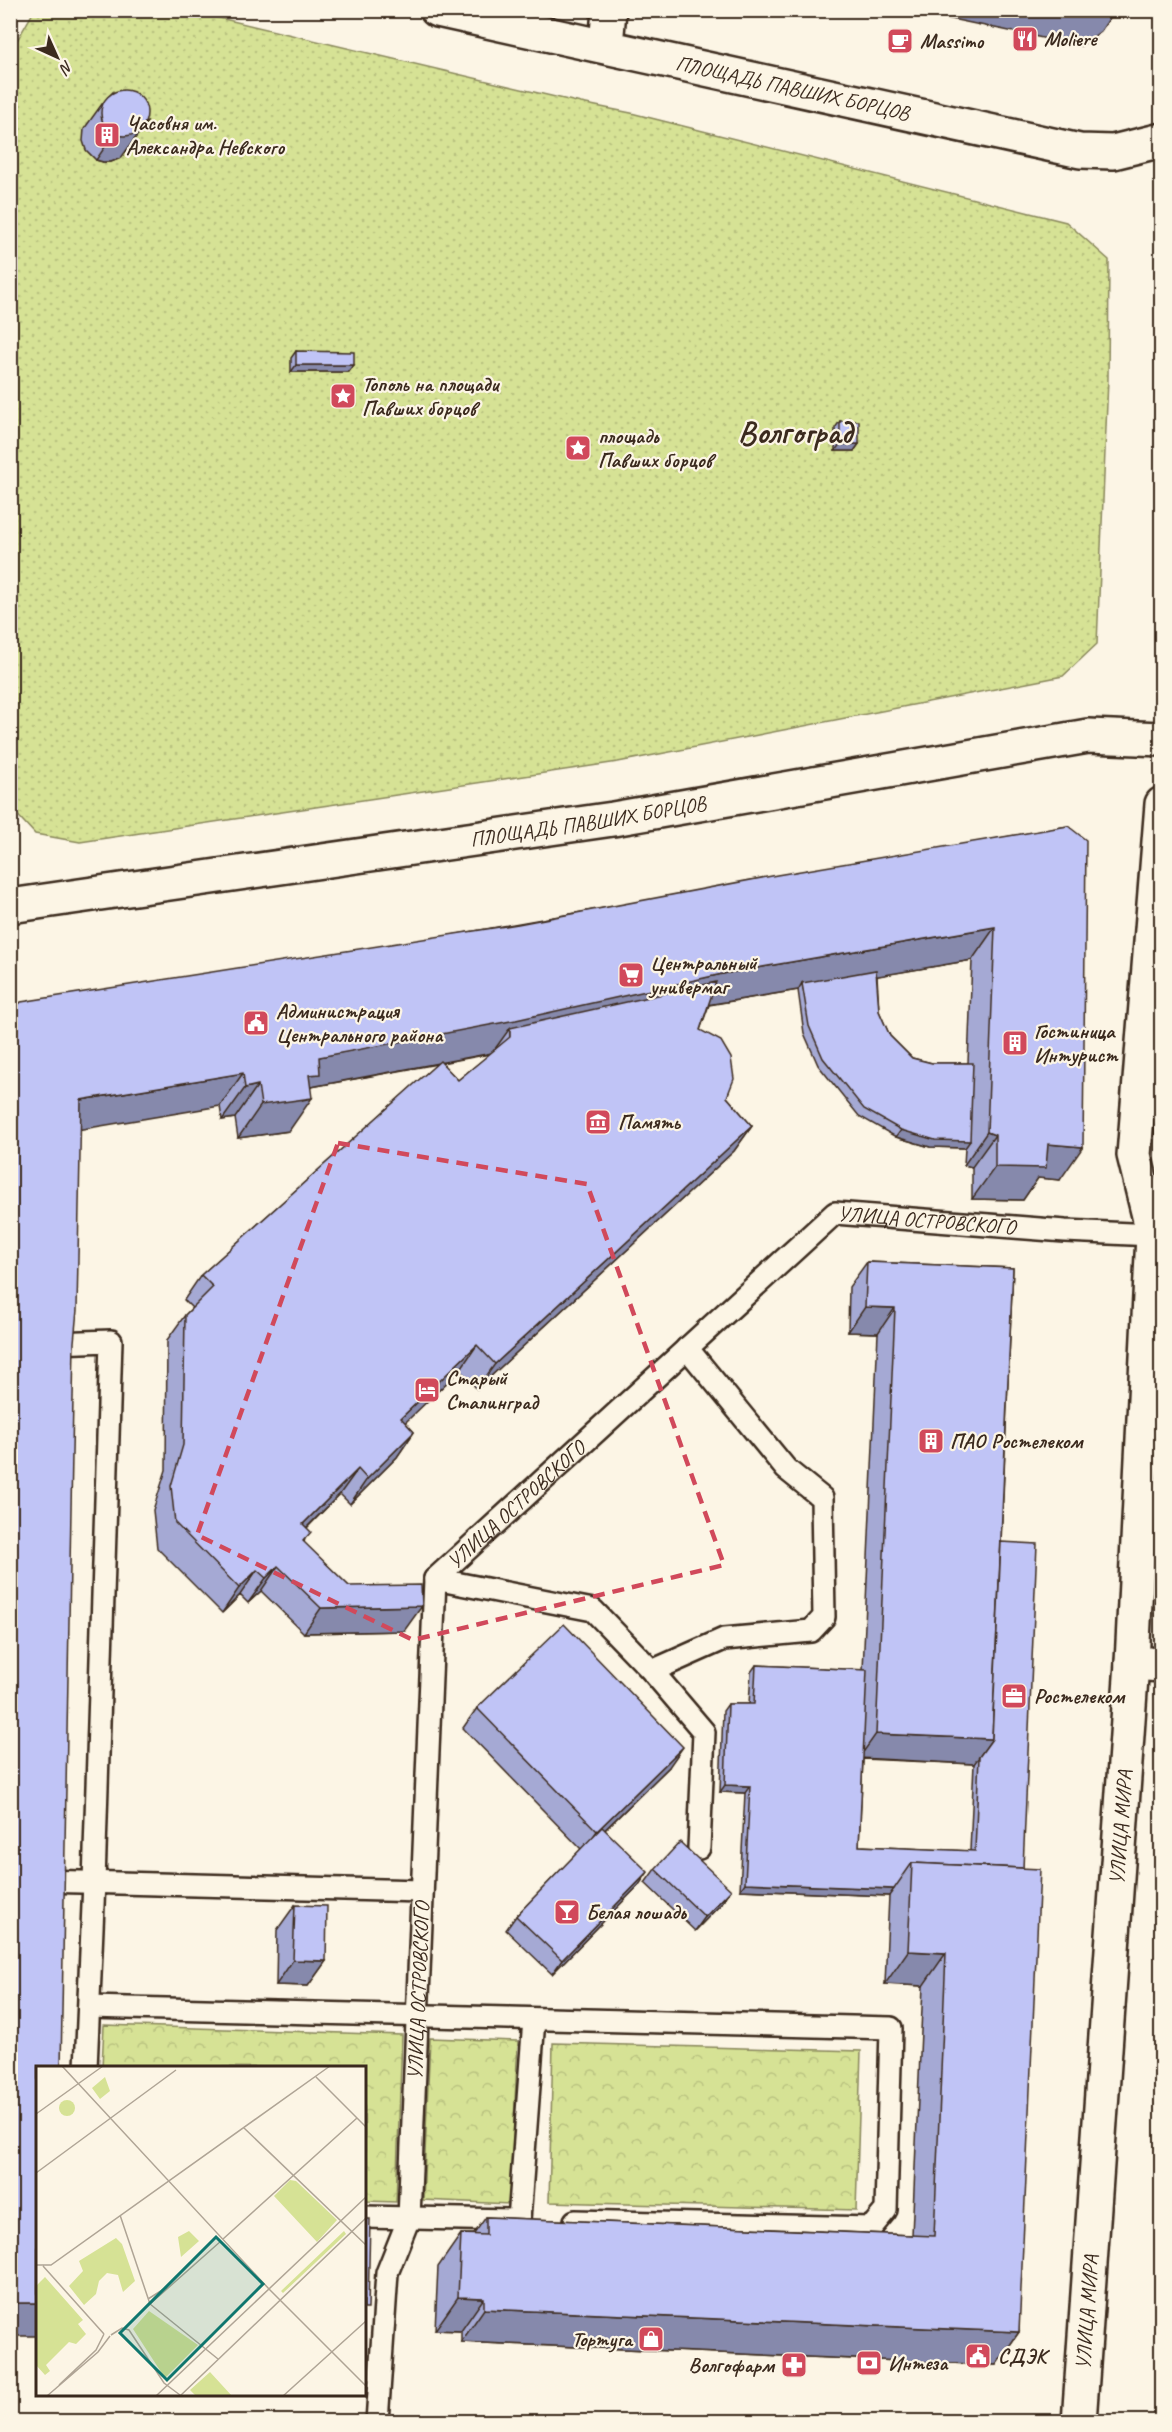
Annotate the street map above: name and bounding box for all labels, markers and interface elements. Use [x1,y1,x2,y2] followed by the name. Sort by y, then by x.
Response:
[1010,24,1040,54] restaurant icon: Moliere
[885,26,915,56] cafe icon: Massimo
[1044,26,1098,52] place label: Moliere
[27,27,87,87] north arrow
[920,28,984,54] place label: Massimo
[673,50,914,127] street label: ПЛОЩАДЬ ПАВШИХ БОРЦОВ
[54,56,77,80] text: N
[126,110,286,160] place label: Часовня им. Александра Невского
[92,120,122,150] building icon: Часовня им. Александра Невского
[362,371,500,421] place label: Тополь на площади Павших борцов
[328,381,358,411] place icon: Тополь на площади Павших борцов
[738,411,855,453] district label: Волгоград
[598,423,717,473] place label: площадь Павших борцов
[563,433,593,463] place icon: площадь Павших борцов
[468,790,710,852] street label: ПЛОЩАДЬ ПАВШИХ БОРЦОВ
[648,950,759,1000] place label: Центральный универмаг
[616,960,646,990] supermarket icon: Центральный универмаг
[276,998,444,1048] place label: Администрация Центрального района
[241,1008,271,1038] public building icon: Администрация Центрального района
[1034,1018,1119,1068] place label: Гостиница Интурист
[1000,1028,1030,1058] building icon: Гостиница Интурист
[583,1107,613,1137] museum icon: Память
[618,1109,682,1135] place label: Память
[837,1200,1019,1240] street label: УЛИЦА ОСТРОВСКОГО
[446,1365,540,1415] place label: Старый Сталинград
[412,1375,442,1405] hotel icon: Старый Сталинград
[916,1426,946,1456] building icon: ПАО Ростелеком
[950,1428,1084,1454] place label: ПАО Ростелеком
[442,1433,592,1574] street label: УЛИЦА ОСТРОВСКОГО
[999,1681,1029,1711] office icon: Ростелеком
[1034,1683,1126,1709] place label: Ростелеком
[1104,1769,1138,1886] street label: УЛИЦА МИРА
[552,1897,582,1927] bar icon: Белая лошадь
[402,1899,435,2080] street label: УЛИЦА ОСТРОВСКОГО
[586,1899,687,1925] place label: Белая лошадь
[36,2066,366,2396] inset map
[1070,2254,1104,2370] street label: УЛИЦА МИРА
[636,2324,666,2354] shop icon: Тортуга
[572,2326,634,2353] place label: Тортуга
[963,2341,993,2371] public building icon: СДЭК
[998,2343,1051,2369] place label: СДЭК
[854,2348,884,2378] bank icon: Интеза
[779,2350,809,2380] pharmacy icon: Волгофарм
[888,2350,949,2376] place label: Интеза
[689,2352,776,2378] place label: Волгофарм

